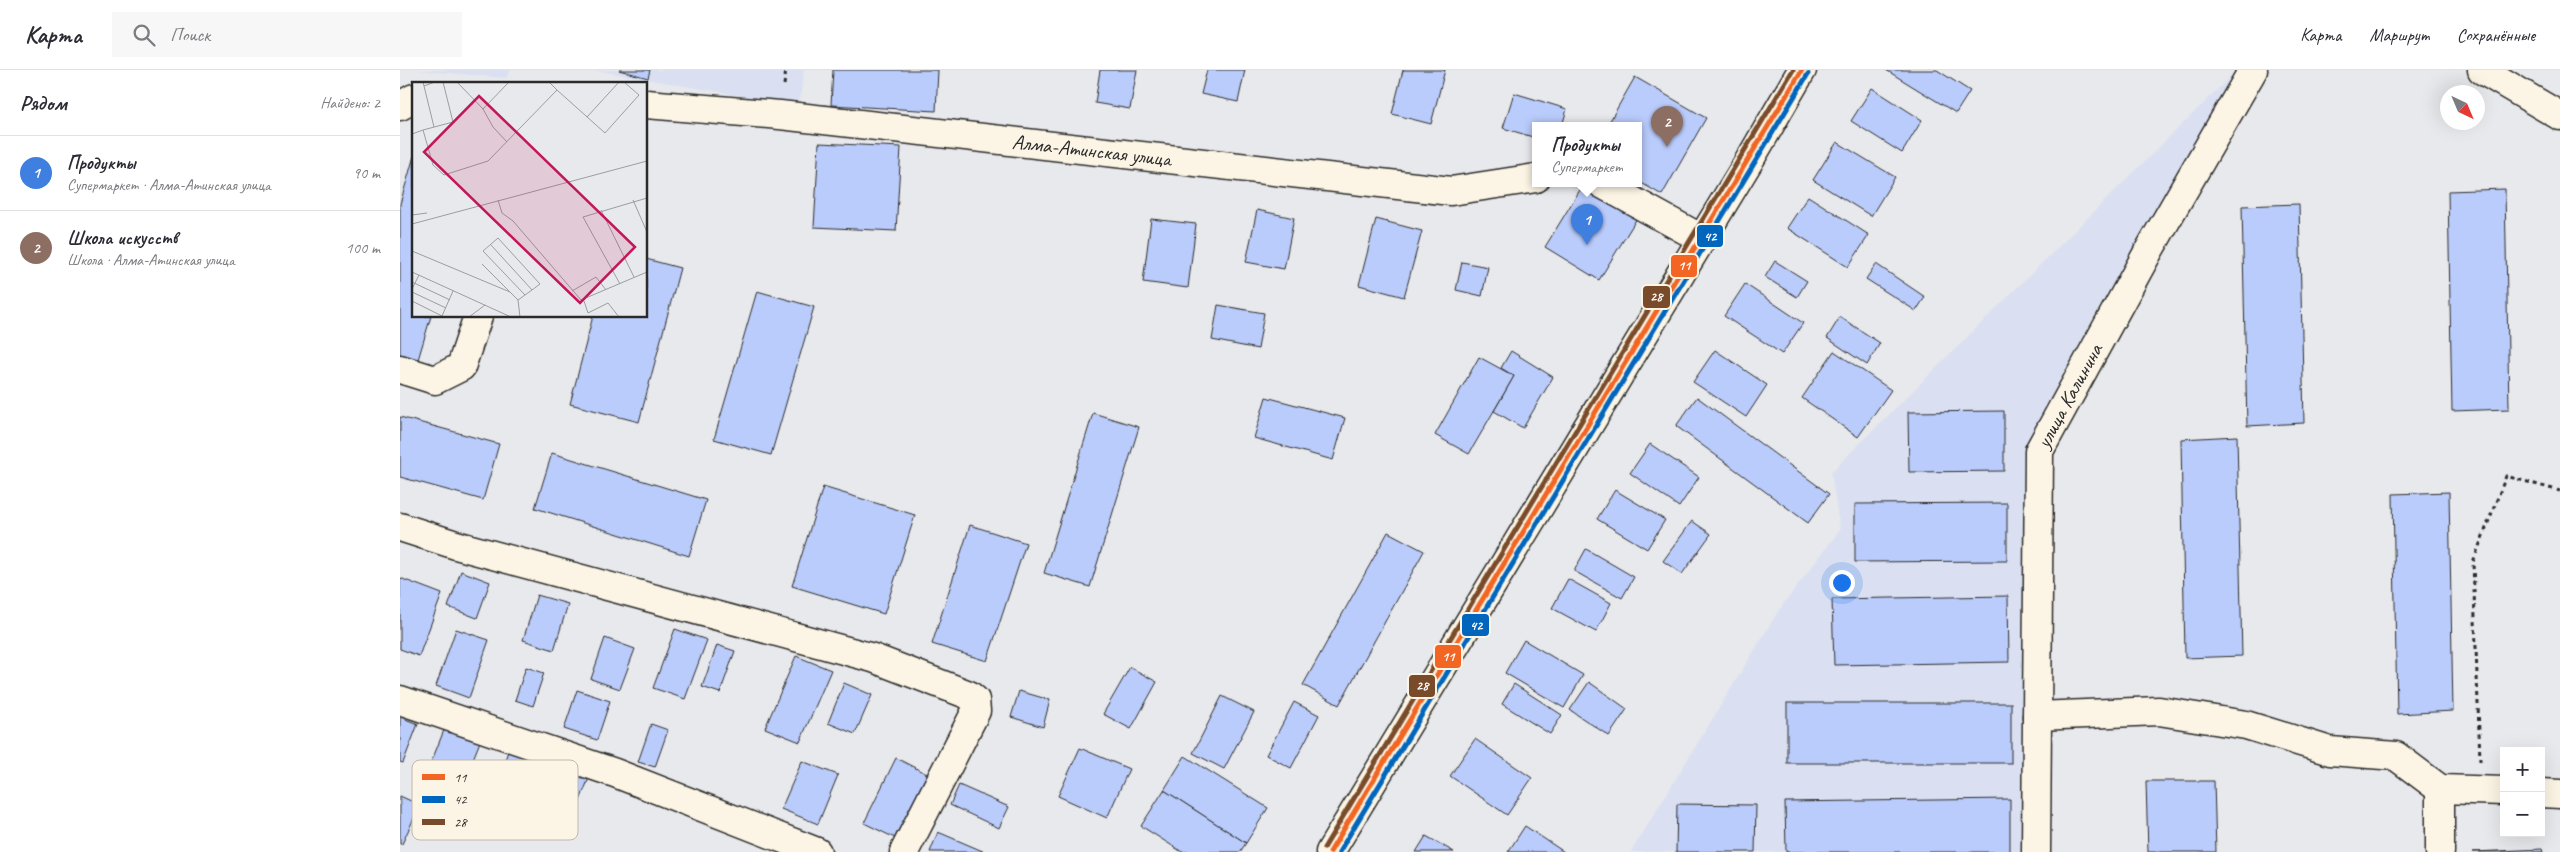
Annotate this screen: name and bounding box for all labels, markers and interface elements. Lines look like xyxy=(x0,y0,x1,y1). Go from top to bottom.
search box xyxy=(112,12,462,57)
text: Карта xyxy=(25,20,82,50)
icon: search xyxy=(130,21,158,49)
text: Поиск xyxy=(170,23,210,47)
text: Карта xyxy=(2300,24,2341,46)
text: Маршрут xyxy=(2369,24,2429,46)
text: Сохранённые xyxy=(2457,24,2535,46)
inset map xyxy=(412,82,648,318)
north arrow xyxy=(2440,85,2485,130)
text: Рядом xyxy=(20,90,67,116)
text: Найдено: 2 xyxy=(320,93,380,113)
pin: 2 xyxy=(1651,106,1683,147)
popup xyxy=(1532,122,1642,187)
street label: Алма-Атинская улица xyxy=(1011,128,1175,172)
text: Продукты xyxy=(1551,133,1620,157)
text: Продукты xyxy=(67,151,136,175)
text: Супермаркет xyxy=(1551,157,1623,177)
text: 1 xyxy=(32,163,40,183)
text: 90 m xyxy=(353,163,380,183)
text: Супермаркет · Алма-Атинская улица xyxy=(67,175,271,195)
pin: 1 xyxy=(1571,204,1603,245)
line badge: 42 xyxy=(1696,224,1724,248)
text: Школа искусств xyxy=(67,226,178,250)
text: 42 xyxy=(1704,228,1718,245)
text: 2 xyxy=(32,238,40,258)
text: 100 m xyxy=(346,238,380,258)
text: Школа · Алма-Атинская улица xyxy=(67,250,235,270)
line badge: 11 xyxy=(1670,254,1698,278)
text: 11 xyxy=(1678,257,1692,274)
line badge: 28 xyxy=(1642,285,1671,309)
text: 28 xyxy=(1650,288,1664,305)
street label: улица Калинина xyxy=(2029,338,2109,454)
your location xyxy=(1829,570,1855,596)
line badge: 42 xyxy=(1461,613,1490,637)
text: 42 xyxy=(1470,617,1484,634)
line badge: 11 xyxy=(1434,644,1462,669)
text: 11 xyxy=(1442,648,1456,665)
line badge: 28 xyxy=(1408,674,1436,698)
text: 28 xyxy=(1416,677,1430,694)
map controls xyxy=(2500,747,2545,837)
button: + xyxy=(2500,747,2545,792)
legend xyxy=(412,760,578,840)
text: 11 xyxy=(454,769,467,786)
text: 42 xyxy=(454,791,468,808)
button: − xyxy=(2500,792,2545,837)
text: 28 xyxy=(454,814,468,831)

